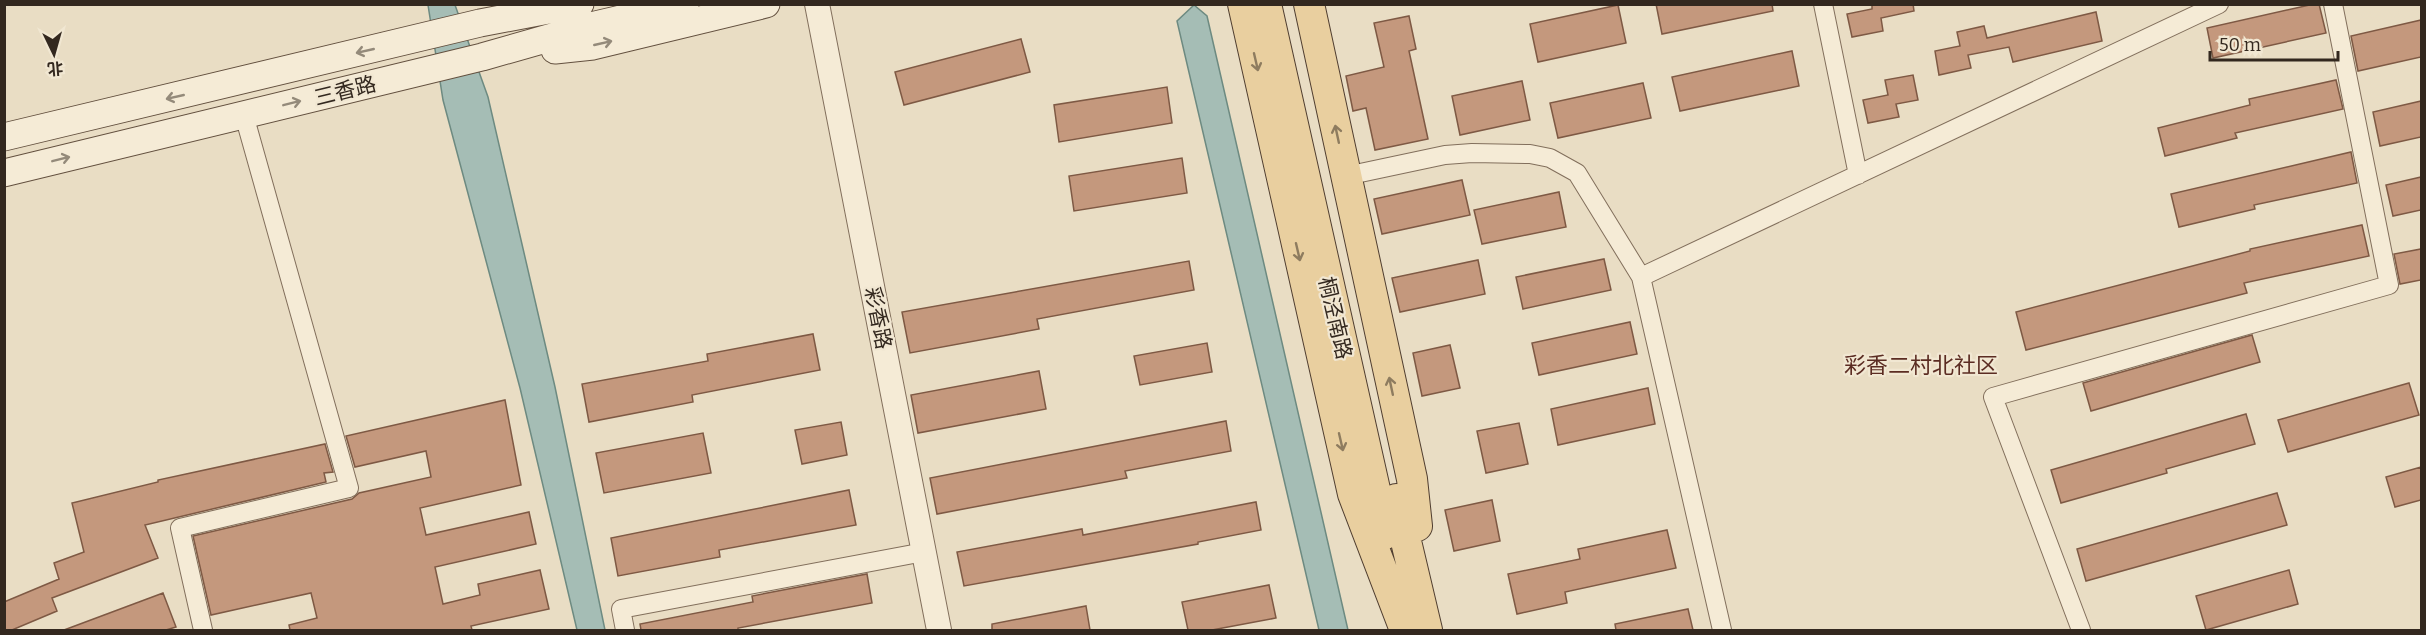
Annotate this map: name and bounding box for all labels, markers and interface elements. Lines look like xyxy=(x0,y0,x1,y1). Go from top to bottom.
north arrow xyxy=(24,24,84,84)
scale bar xyxy=(2210,24,2338,62)
text: 50 m xyxy=(2219,34,2261,56)
one-way arrow xyxy=(593,37,612,49)
one-way arrow xyxy=(356,46,375,58)
one-way arrow xyxy=(1250,52,1262,71)
text: 北 xyxy=(46,58,64,79)
street label: 三香路 xyxy=(311,71,379,111)
one-way arrow xyxy=(166,91,185,103)
one-way arrow xyxy=(282,97,301,109)
one-way arrow xyxy=(1331,125,1342,144)
one-way arrow xyxy=(52,153,71,165)
one-way arrow xyxy=(1293,242,1305,261)
street label: 桐泾南路 xyxy=(1313,274,1357,362)
street label: 彩香路 xyxy=(859,285,897,351)
district label: 彩香二村北社区 xyxy=(1844,352,1998,379)
one-way arrow xyxy=(1385,377,1397,396)
one-way arrow xyxy=(1336,432,1347,451)

